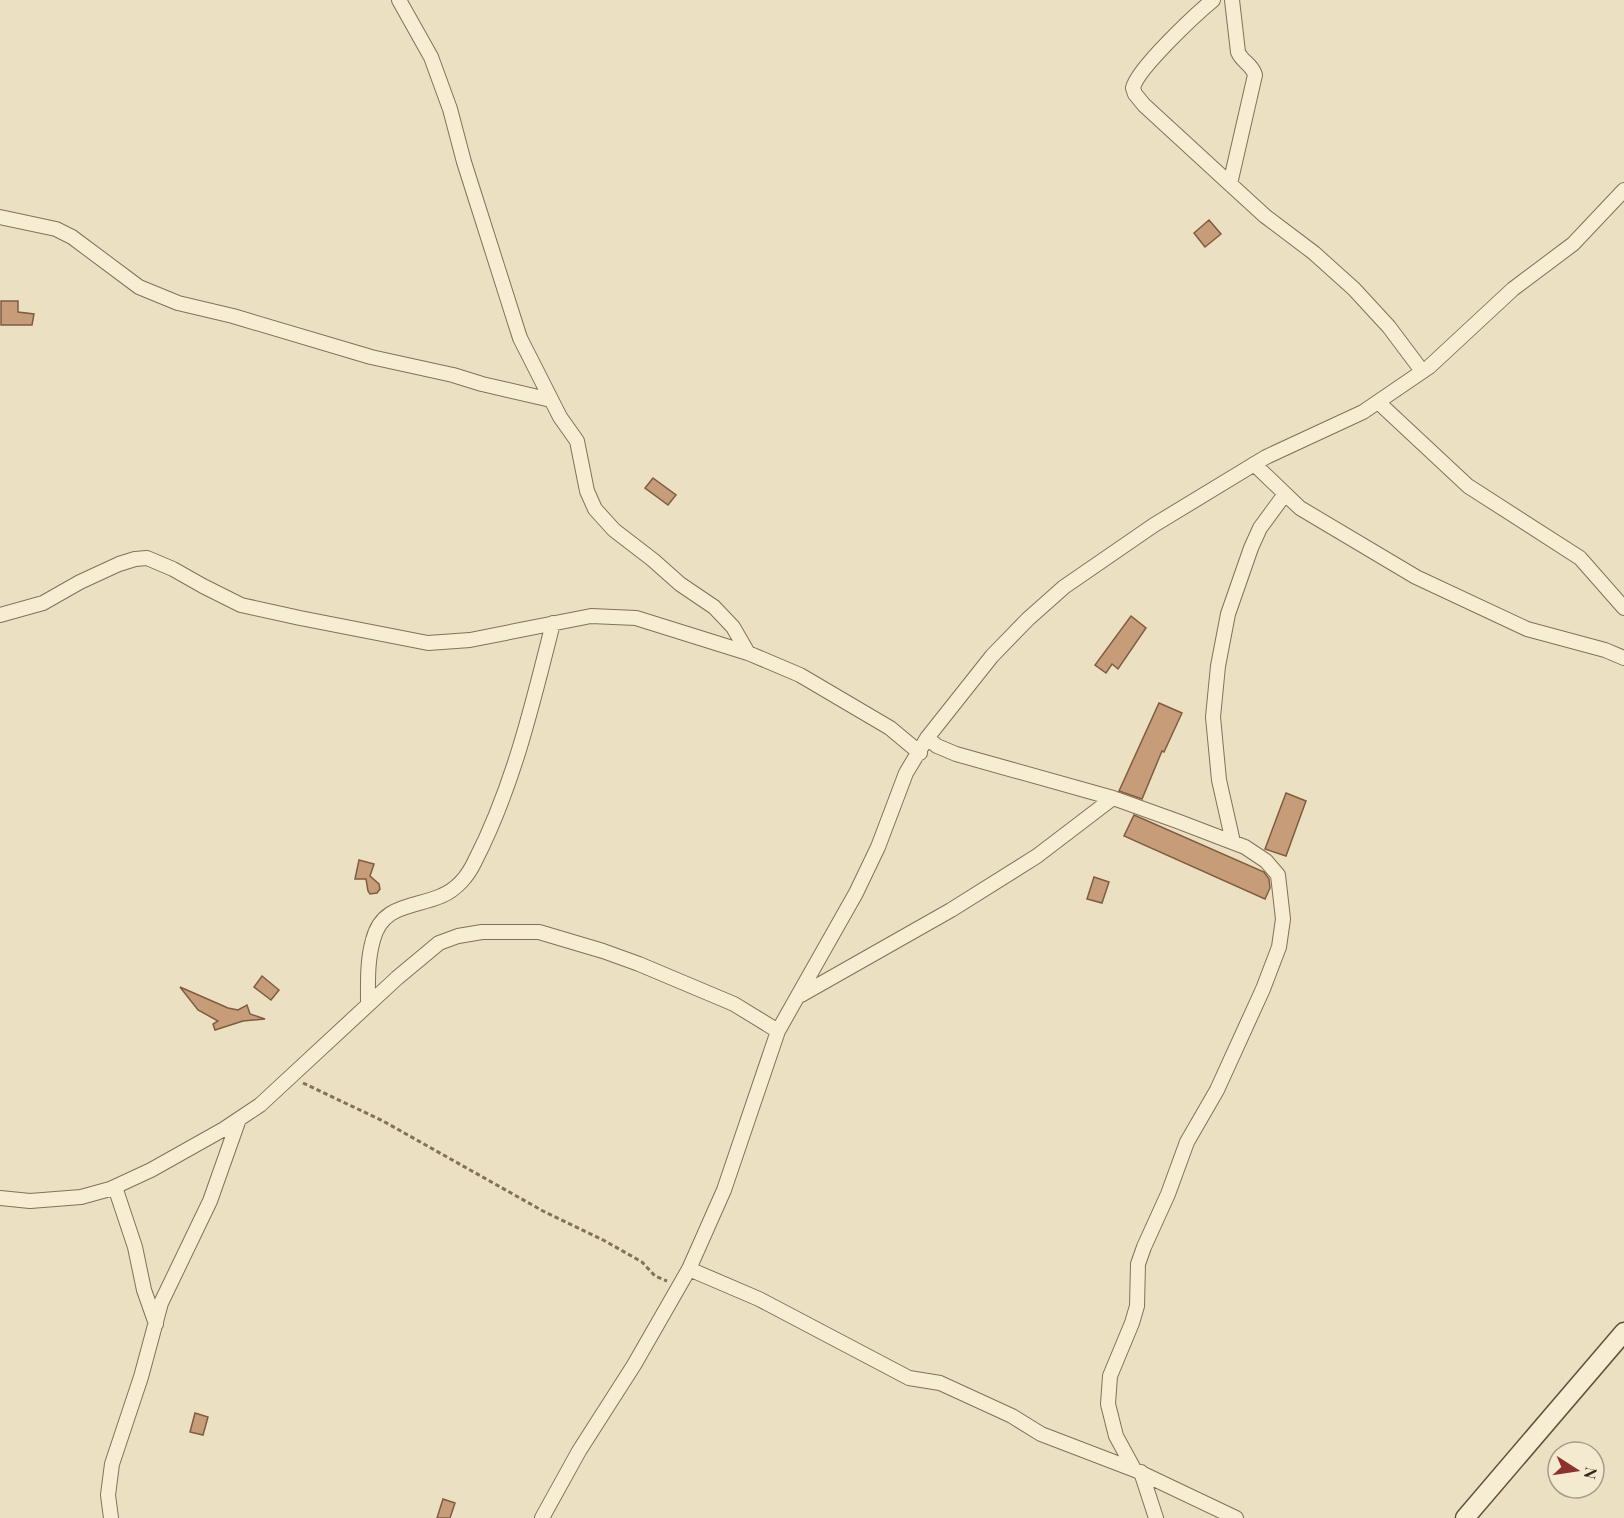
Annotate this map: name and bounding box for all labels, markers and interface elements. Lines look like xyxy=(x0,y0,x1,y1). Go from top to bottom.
north arrow xyxy=(1546,1440,1606,1500)
text: N xyxy=(1580,1465,1603,1481)

